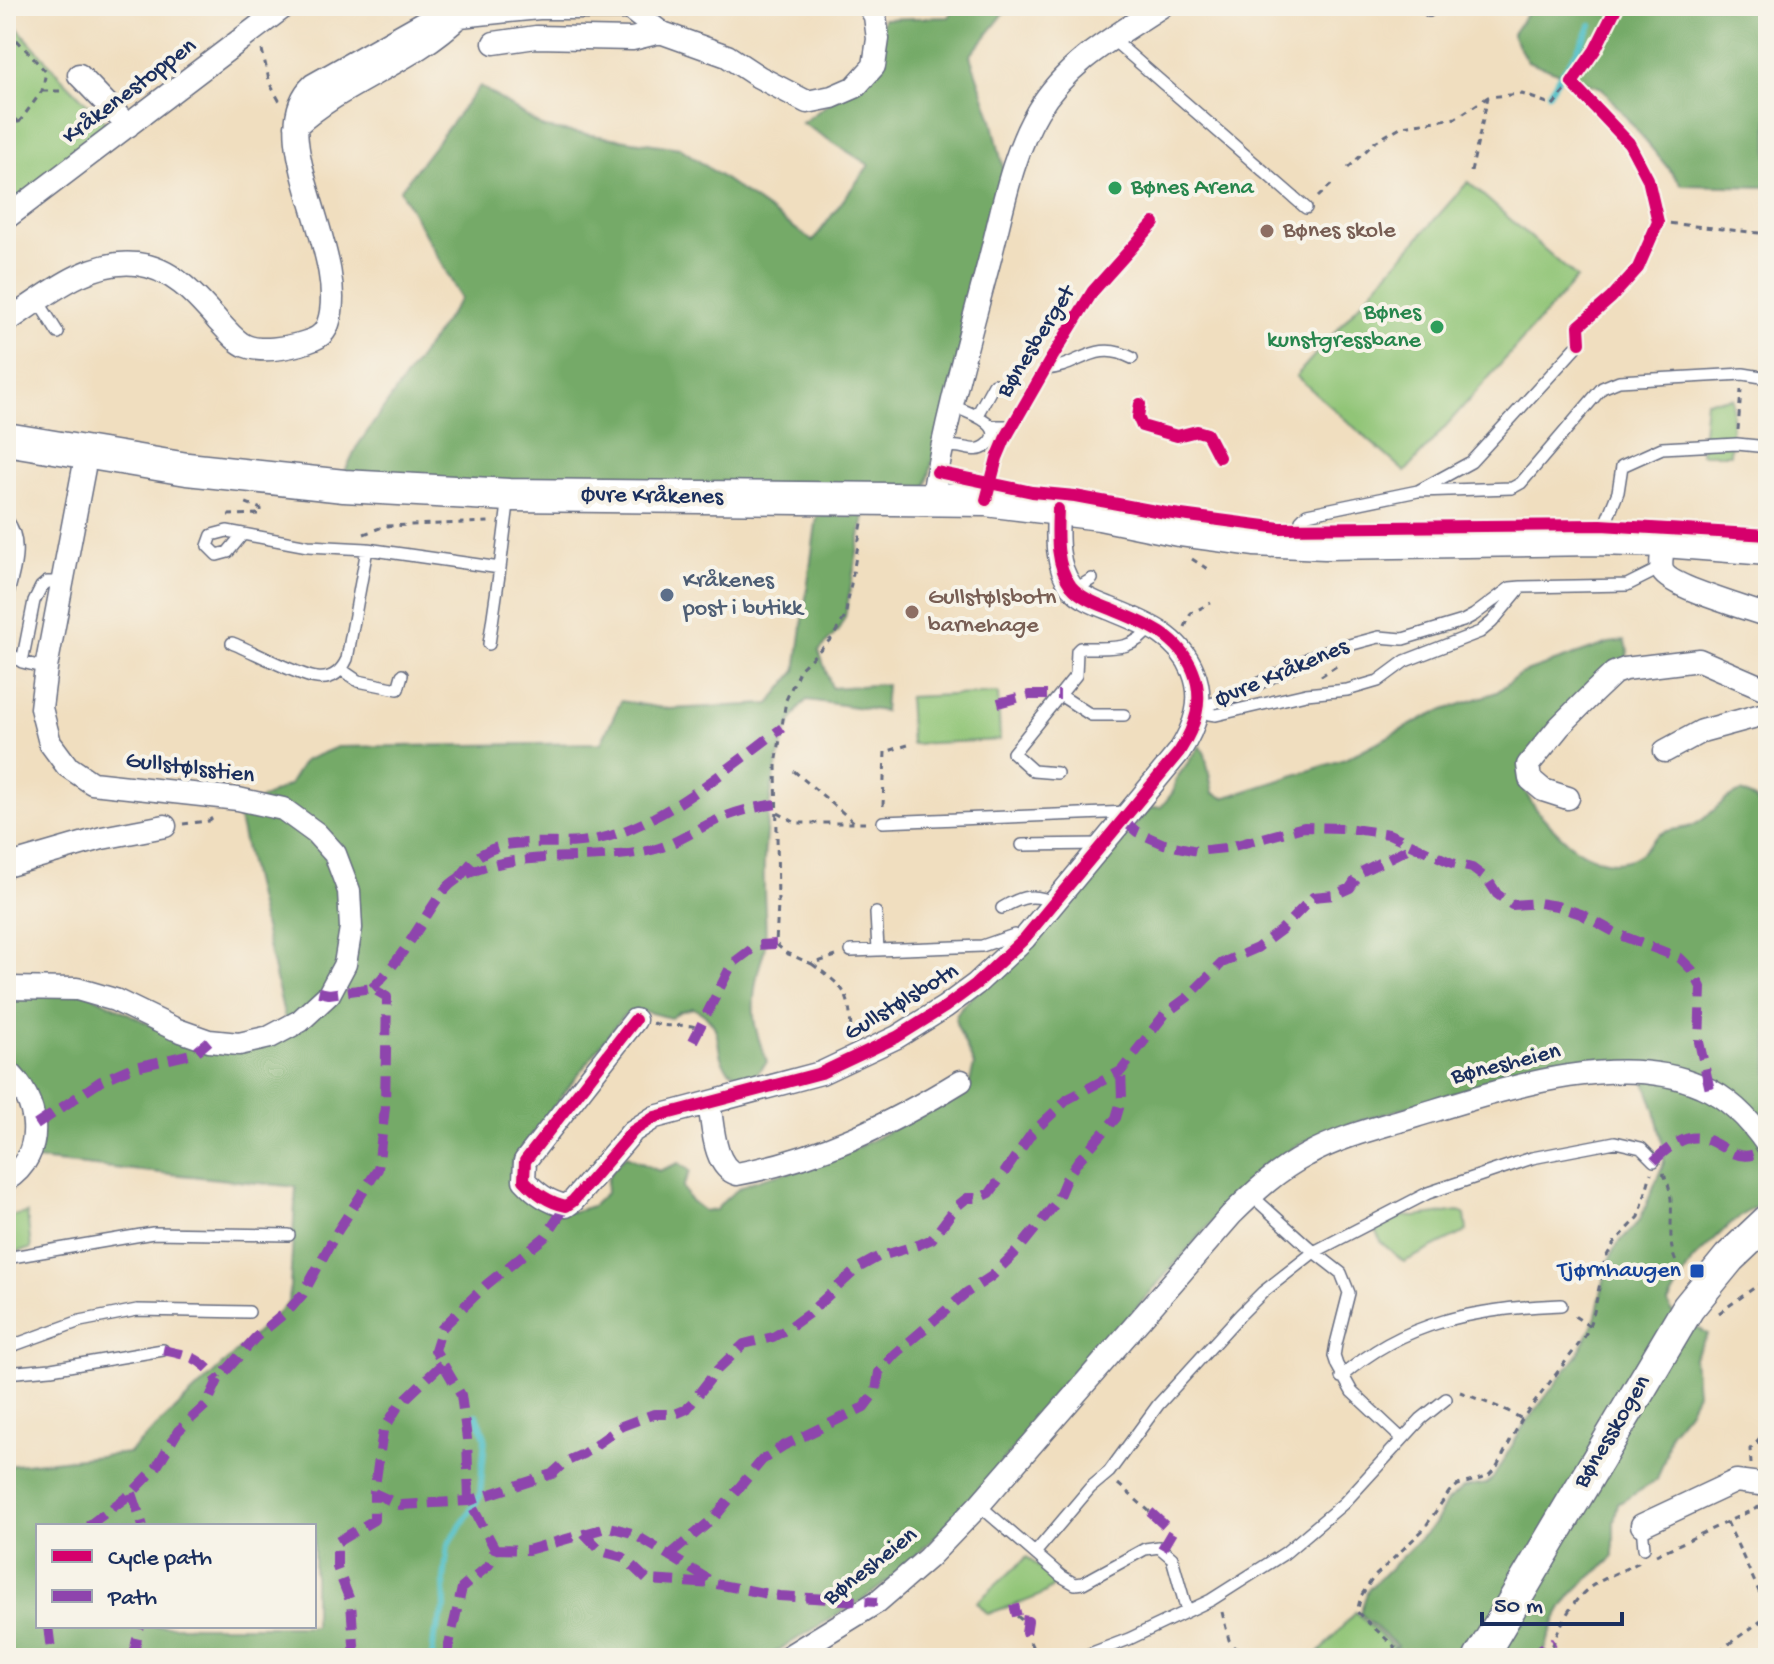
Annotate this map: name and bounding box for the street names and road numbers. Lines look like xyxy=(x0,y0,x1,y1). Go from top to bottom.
street label: Kråkenestoppen xyxy=(57,32,203,152)
street label: Bønesberget xyxy=(991,279,1084,404)
street label: Øvre Kråkenes xyxy=(581,481,725,513)
street label: Øvre Kråkenes xyxy=(1211,632,1354,715)
street label: Gullstølsstien xyxy=(124,747,257,791)
street label: Gullstølsbotn xyxy=(839,957,965,1049)
street label: Bønesheien xyxy=(1447,1037,1564,1093)
street label: Bønesskogen xyxy=(1567,1370,1658,1495)
street label: Bønesheien xyxy=(817,1521,924,1613)

